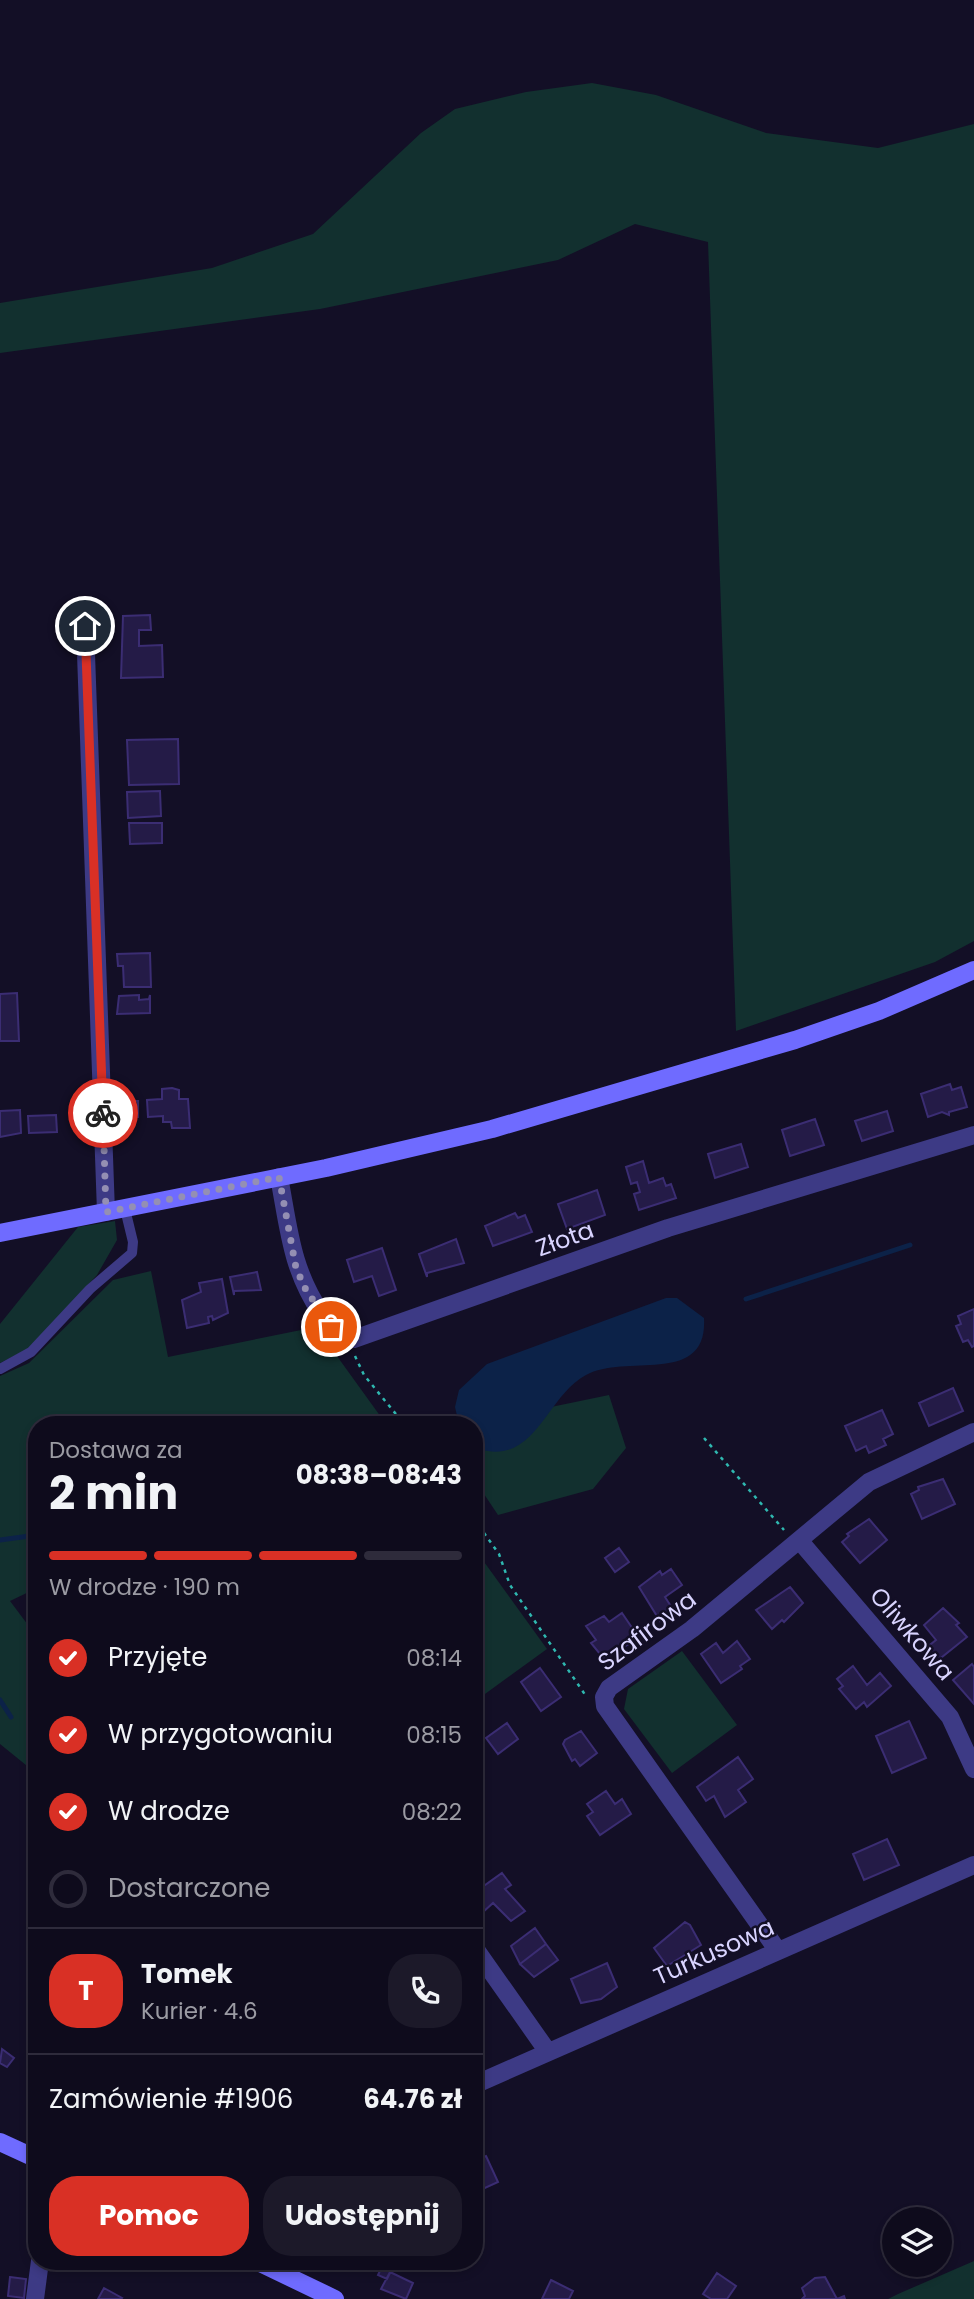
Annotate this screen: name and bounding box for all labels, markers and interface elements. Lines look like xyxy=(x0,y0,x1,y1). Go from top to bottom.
pin xyxy=(55,596,115,656)
icon: home xyxy=(66,607,104,645)
courier xyxy=(68,1078,138,1148)
icon: bike xyxy=(84,1094,122,1132)
street label: Złota xyxy=(531,1213,598,1264)
pin xyxy=(301,1297,361,1357)
icon: bag xyxy=(312,1308,350,1346)
text: Dostawa za xyxy=(49,1434,182,1466)
text: 08:38–08:43 xyxy=(296,1457,462,1493)
text: 2 min xyxy=(49,1461,178,1525)
text: W drodze · 190 m xyxy=(49,1571,240,1603)
street label: Oliwkowa xyxy=(863,1580,962,1688)
street label: Szafirowa xyxy=(591,1583,703,1678)
icon: check xyxy=(49,1639,87,1677)
text: Przyjęte xyxy=(108,1639,207,1675)
text: 08:14 xyxy=(406,1642,462,1674)
icon: check xyxy=(49,1716,87,1754)
text: W przygotowaniu xyxy=(108,1716,333,1752)
text: 08:15 xyxy=(406,1719,462,1751)
icon: check xyxy=(49,1793,87,1831)
text: W drodze xyxy=(108,1793,230,1829)
text: 08:22 xyxy=(402,1796,462,1828)
text: Dostarczone xyxy=(108,1870,270,1906)
street label: Turkusowa xyxy=(648,1910,779,1993)
button: phone xyxy=(388,1954,462,2028)
text: Tomek xyxy=(141,1956,233,1992)
text: T xyxy=(78,1973,94,2009)
text: Kurier · 4.6 xyxy=(141,1995,258,2027)
text: Zamówienie #1906 xyxy=(49,2081,293,2117)
text: 64.76 zł xyxy=(363,2081,462,2117)
button: Pomoc xyxy=(49,2176,249,2256)
button: Udostępnij xyxy=(263,2176,462,2256)
map controls xyxy=(882,2207,952,2277)
button: layers xyxy=(882,2207,952,2277)

